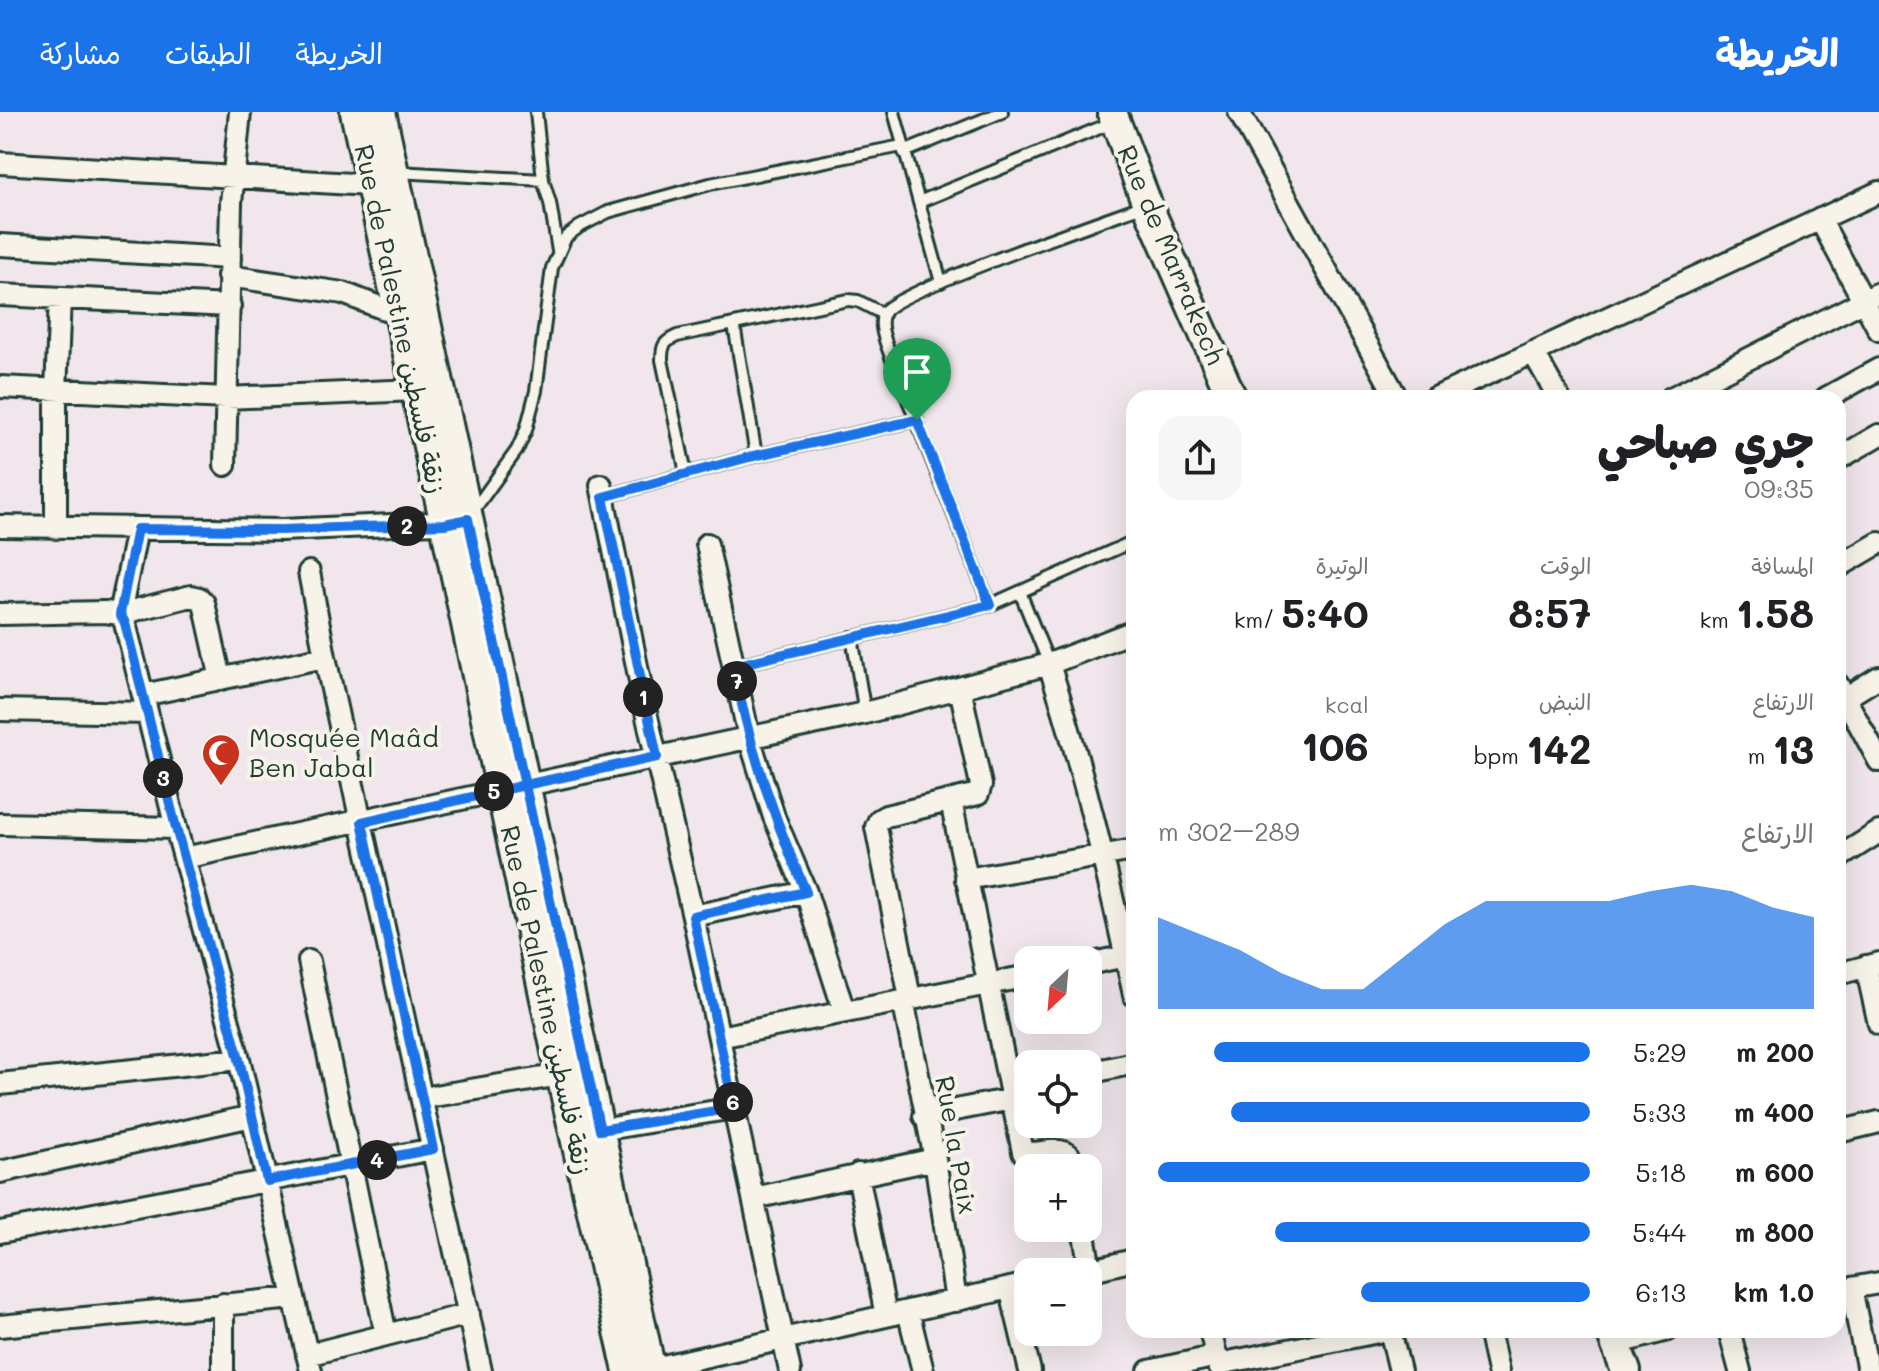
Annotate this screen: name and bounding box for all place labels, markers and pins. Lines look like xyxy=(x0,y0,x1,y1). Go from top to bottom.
pin xyxy=(883,338,951,420)
pin: 2 xyxy=(387,506,427,546)
pin: 7 xyxy=(717,661,757,701)
pin: 1 xyxy=(623,677,663,717)
place label: Mosquée Maâd Ben Jabal xyxy=(249,720,439,784)
mosque icon: Mosquée Maâd Ben Jabal xyxy=(200,732,242,787)
pin: 3 xyxy=(143,758,183,798)
pin: 5 xyxy=(474,771,514,811)
pin: 6 xyxy=(713,1082,753,1122)
pin: 4 xyxy=(357,1140,397,1180)

